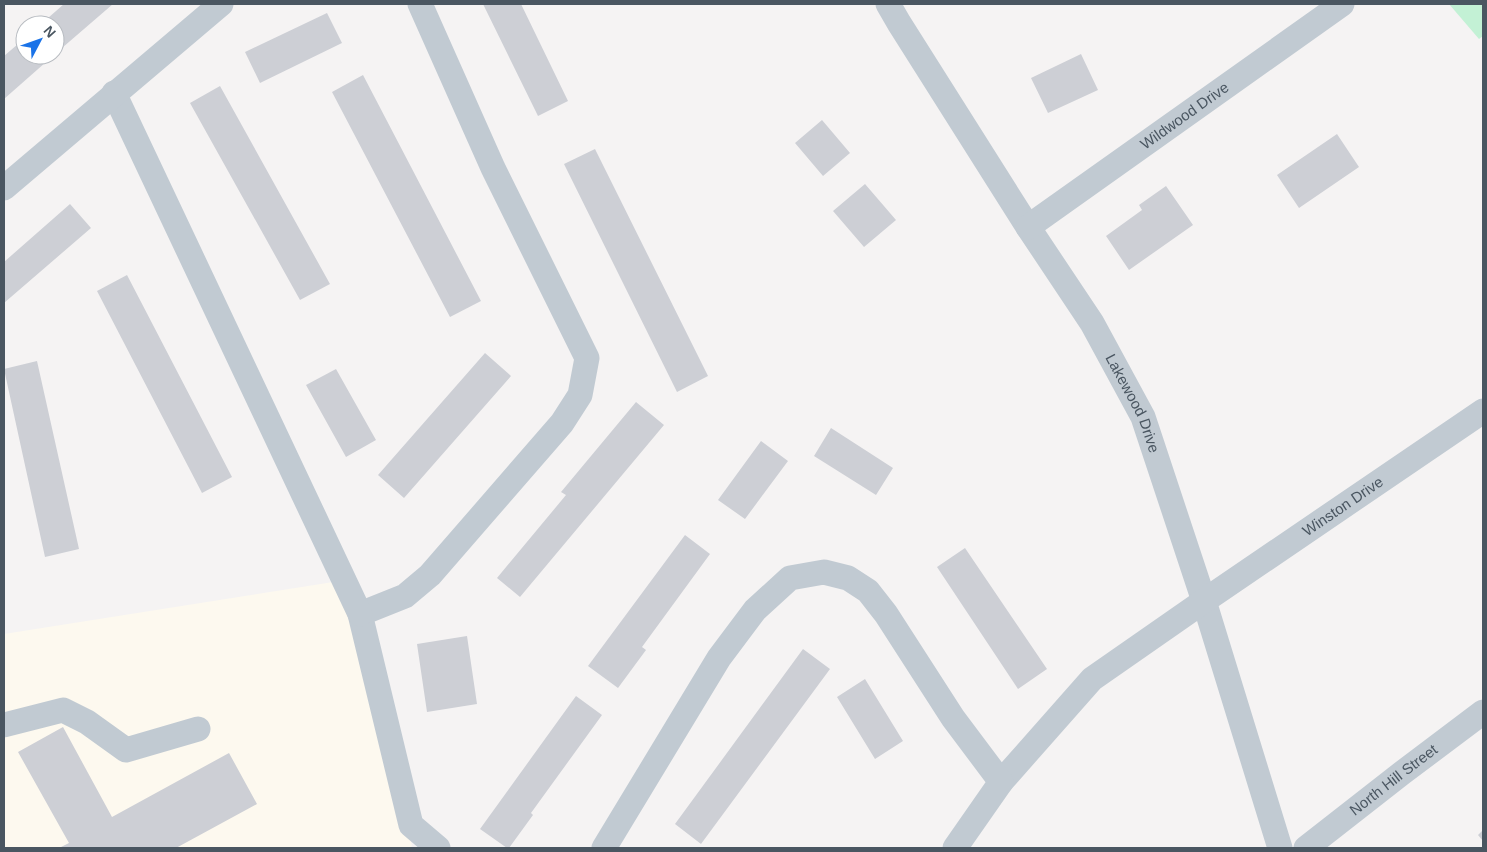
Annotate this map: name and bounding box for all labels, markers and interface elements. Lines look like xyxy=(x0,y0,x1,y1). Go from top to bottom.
north arrow xyxy=(15,15,65,65)
text: N xyxy=(40,22,59,41)
street label: Wildwood Drive xyxy=(1137,78,1232,153)
street label: Lakewood Drive xyxy=(1102,351,1163,455)
street label: Winston Drive xyxy=(1299,473,1386,539)
street label: North Hill Street xyxy=(1346,740,1441,819)

